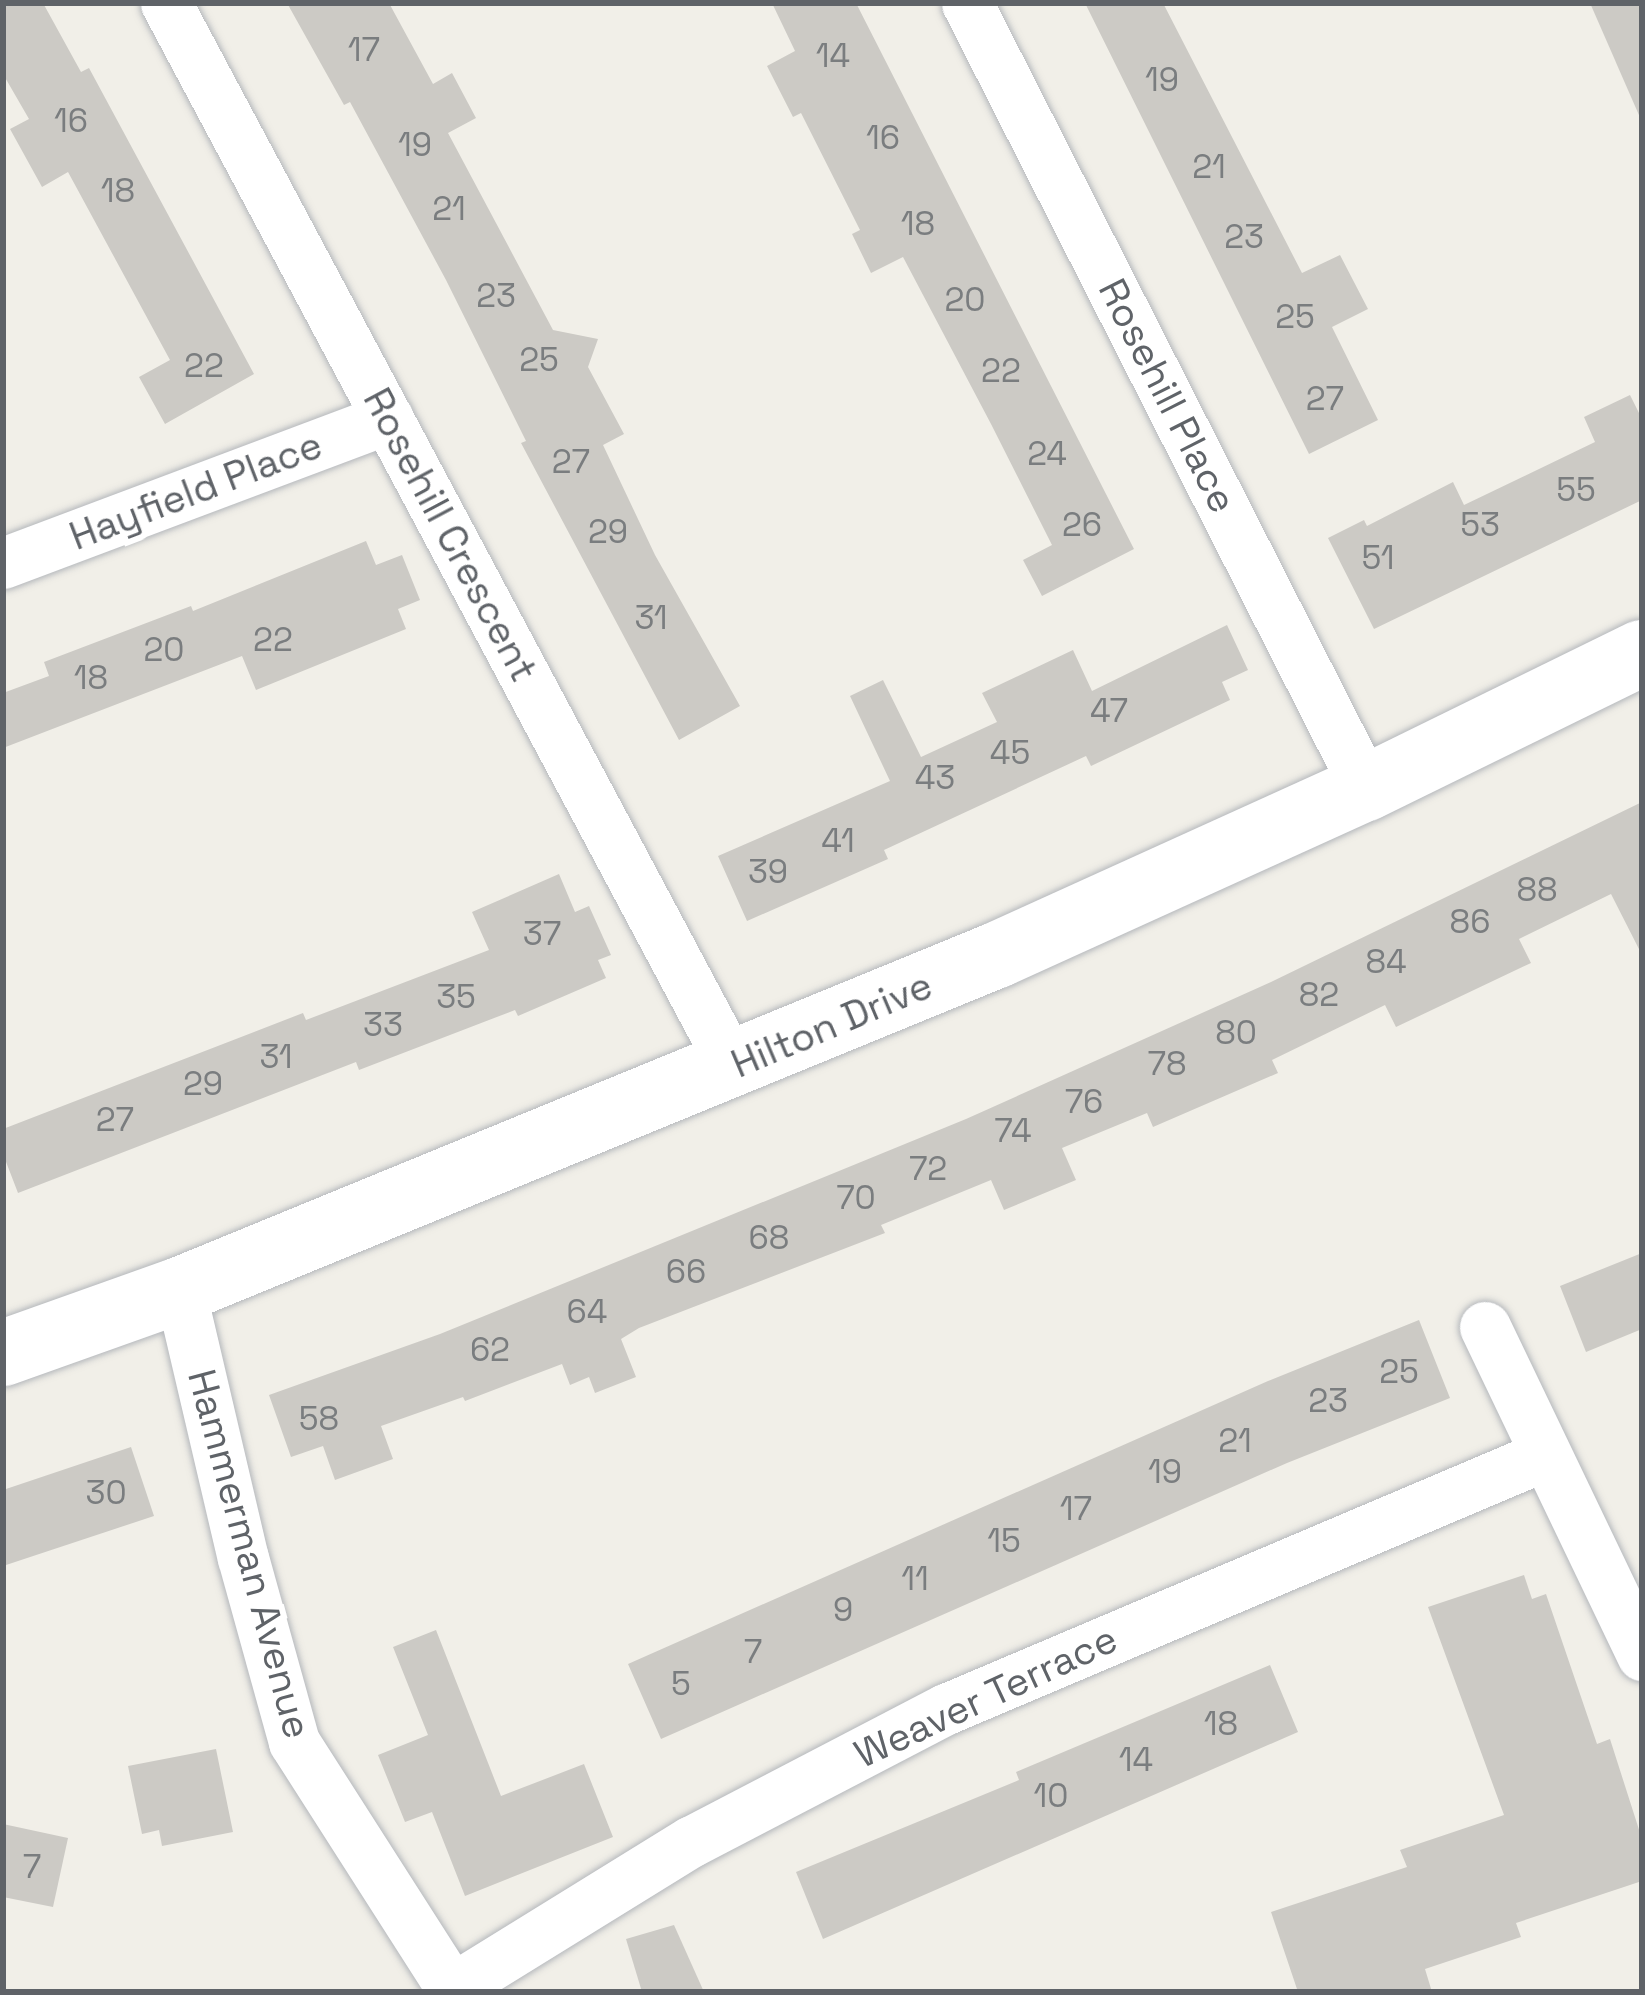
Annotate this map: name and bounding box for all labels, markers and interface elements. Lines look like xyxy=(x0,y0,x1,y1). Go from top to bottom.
house number: 17 xyxy=(348,31,380,71)
house number: 14 xyxy=(816,37,850,77)
house number: 19 xyxy=(1145,61,1179,101)
house number: 16 xyxy=(54,102,88,142)
house number: 16 xyxy=(866,119,900,159)
house number: 19 xyxy=(398,126,432,166)
house number: 21 xyxy=(1192,148,1226,188)
house number: 18 xyxy=(101,172,135,212)
house number: 21 xyxy=(432,190,466,230)
house number: 18 xyxy=(901,205,935,245)
house number: 23 xyxy=(1224,218,1264,258)
street label: Rosehill Place xyxy=(1088,271,1246,521)
house number: 23 xyxy=(476,277,516,317)
house number: 20 xyxy=(944,281,986,321)
house number: 25 xyxy=(1275,298,1315,338)
house number: 25 xyxy=(519,341,559,381)
house number: 22 xyxy=(184,347,224,387)
house number: 22 xyxy=(981,352,1021,392)
street label: Rosehill Crescent xyxy=(353,380,547,690)
house number: 27 xyxy=(1306,380,1344,420)
street label: Hayfield Place xyxy=(63,421,329,561)
house number: 24 xyxy=(1027,435,1067,475)
house number: 27 xyxy=(552,443,590,483)
house number: 55 xyxy=(1556,471,1596,511)
house number: 26 xyxy=(1062,506,1102,546)
house number: 53 xyxy=(1460,506,1500,546)
house number: 29 xyxy=(588,513,628,553)
house number: 51 xyxy=(1361,539,1395,579)
house number: 31 xyxy=(634,599,668,639)
house number: 22 xyxy=(253,621,293,661)
house number: 20 xyxy=(143,631,185,671)
house number: 18 xyxy=(74,659,108,699)
house number: 47 xyxy=(1090,692,1128,732)
house number: 45 xyxy=(990,734,1030,774)
house number: 43 xyxy=(915,759,955,799)
house number: 41 xyxy=(821,822,855,862)
house number: 39 xyxy=(748,853,788,893)
house number: 88 xyxy=(1516,871,1558,911)
house number: 86 xyxy=(1450,903,1490,943)
house number: 37 xyxy=(523,915,561,955)
house number: 84 xyxy=(1365,943,1407,983)
street label: Hilton Drive xyxy=(725,962,939,1088)
house number: 82 xyxy=(1299,976,1339,1016)
house number: 35 xyxy=(436,978,476,1018)
house number: 33 xyxy=(363,1006,403,1046)
house number: 80 xyxy=(1215,1014,1257,1054)
house number: 31 xyxy=(259,1038,293,1078)
house number: 78 xyxy=(1147,1045,1187,1085)
house number: 29 xyxy=(183,1065,223,1105)
house number: 76 xyxy=(1065,1083,1103,1123)
house number: 27 xyxy=(96,1101,134,1141)
house number: 74 xyxy=(994,1112,1032,1152)
house number: 72 xyxy=(909,1150,947,1190)
house number: 70 xyxy=(836,1179,876,1219)
house number: 68 xyxy=(749,1219,789,1259)
house number: 66 xyxy=(666,1253,706,1293)
house number: 64 xyxy=(567,1293,607,1333)
house number: 62 xyxy=(470,1331,510,1371)
house number: 25 xyxy=(1379,1353,1419,1393)
street label: Hammerman Avenue xyxy=(177,1364,321,1744)
house number: 23 xyxy=(1308,1382,1348,1422)
house number: 58 xyxy=(299,1400,339,1440)
house number: 21 xyxy=(1218,1422,1252,1462)
house number: 19 xyxy=(1148,1453,1182,1493)
house number: 30 xyxy=(85,1474,127,1514)
house number: 17 xyxy=(1060,1490,1092,1530)
house number: 15 xyxy=(987,1522,1021,1562)
house number: 11 xyxy=(901,1560,929,1600)
house number: 9 xyxy=(833,1591,853,1631)
street label: Weaver Terrace xyxy=(847,1616,1125,1778)
house number: 7 xyxy=(744,1633,762,1673)
house number: 5 xyxy=(671,1665,691,1705)
house number: 18 xyxy=(1204,1705,1238,1745)
house number: 14 xyxy=(1119,1741,1153,1781)
house number: 10 xyxy=(1034,1777,1068,1817)
house number: 7 xyxy=(23,1848,41,1888)

